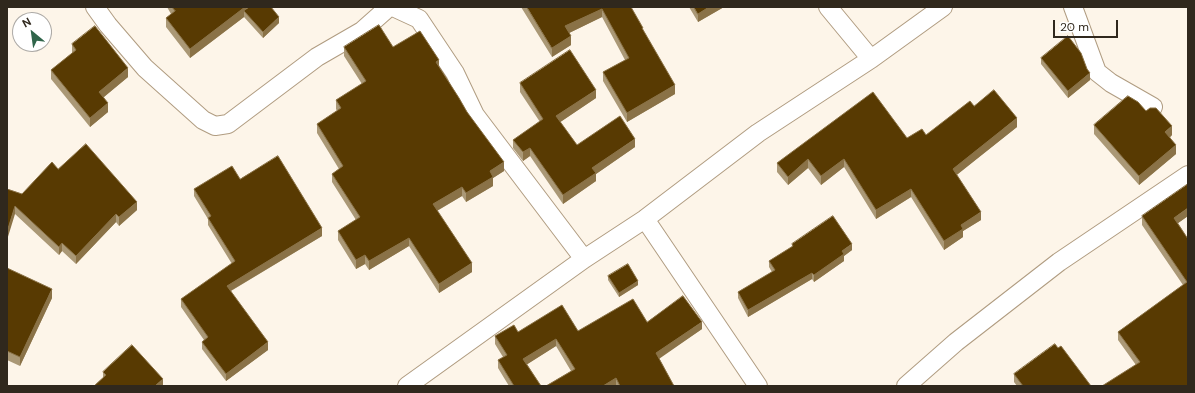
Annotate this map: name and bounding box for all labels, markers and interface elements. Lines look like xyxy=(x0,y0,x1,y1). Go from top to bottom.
north arrow xyxy=(12,12,52,52)
scale bar xyxy=(1055,12,1120,38)
text: N xyxy=(20,14,34,30)
text: 20 m xyxy=(1060,19,1089,35)

